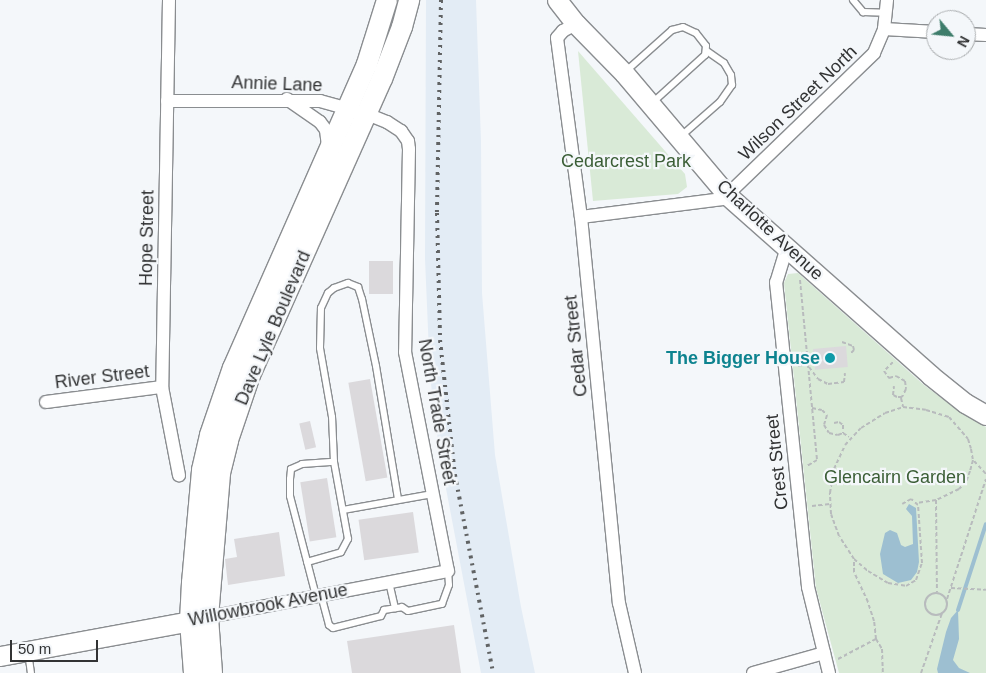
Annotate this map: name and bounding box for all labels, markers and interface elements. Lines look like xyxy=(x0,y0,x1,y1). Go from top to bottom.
north arrow xyxy=(926,10,976,60)
text: N xyxy=(954,33,973,50)
street label: Wilson Street North xyxy=(734,41,862,165)
street label: Annie Lane xyxy=(231,72,323,96)
park label: Cedarcrest Park xyxy=(561,150,691,172)
street label: Charlotte Avenue xyxy=(712,175,828,285)
street label: Hope Street xyxy=(135,190,159,286)
street label: Dave Lyle Boulevard xyxy=(231,248,315,408)
street label: Cedar Street xyxy=(560,294,592,398)
street label: North Trade Street xyxy=(413,337,461,487)
place label: The Bigger House xyxy=(666,347,820,369)
marker: The Bigger House xyxy=(824,352,836,364)
street label: River Street xyxy=(54,360,150,394)
street label: Crest Street xyxy=(761,413,793,511)
park label: Glencairn Garden xyxy=(824,466,966,488)
street label: Willowbrook Avenue xyxy=(186,579,350,631)
scale bar xyxy=(12,630,100,662)
text: 50 m xyxy=(18,640,51,657)

